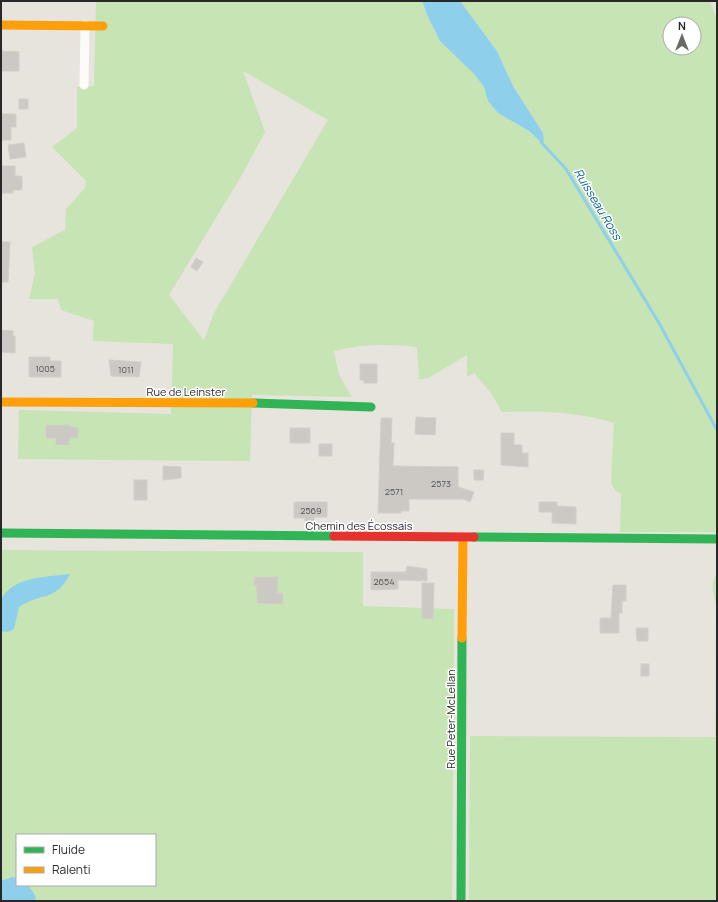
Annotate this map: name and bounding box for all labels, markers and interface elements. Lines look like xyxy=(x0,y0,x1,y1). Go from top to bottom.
north arrow xyxy=(662,16,702,56)
text: N xyxy=(678,18,686,33)
water label: Ruisseau Ross xyxy=(570,165,627,244)
house number: 1005 xyxy=(35,362,55,375)
house number: 1011 xyxy=(118,363,134,376)
street label: Rue de Leinster xyxy=(147,384,225,399)
house number: 2573 xyxy=(431,477,451,490)
house number: 2571 xyxy=(385,485,403,498)
house number: 2569 xyxy=(300,504,322,517)
street label: Chemin des Écossais xyxy=(306,518,413,533)
house number: 2654 xyxy=(373,575,395,588)
street label: Rue Peter-McLellan xyxy=(443,669,458,769)
legend xyxy=(16,834,156,886)
text: Fluide xyxy=(52,841,85,858)
text: Ralenti xyxy=(52,861,91,878)

